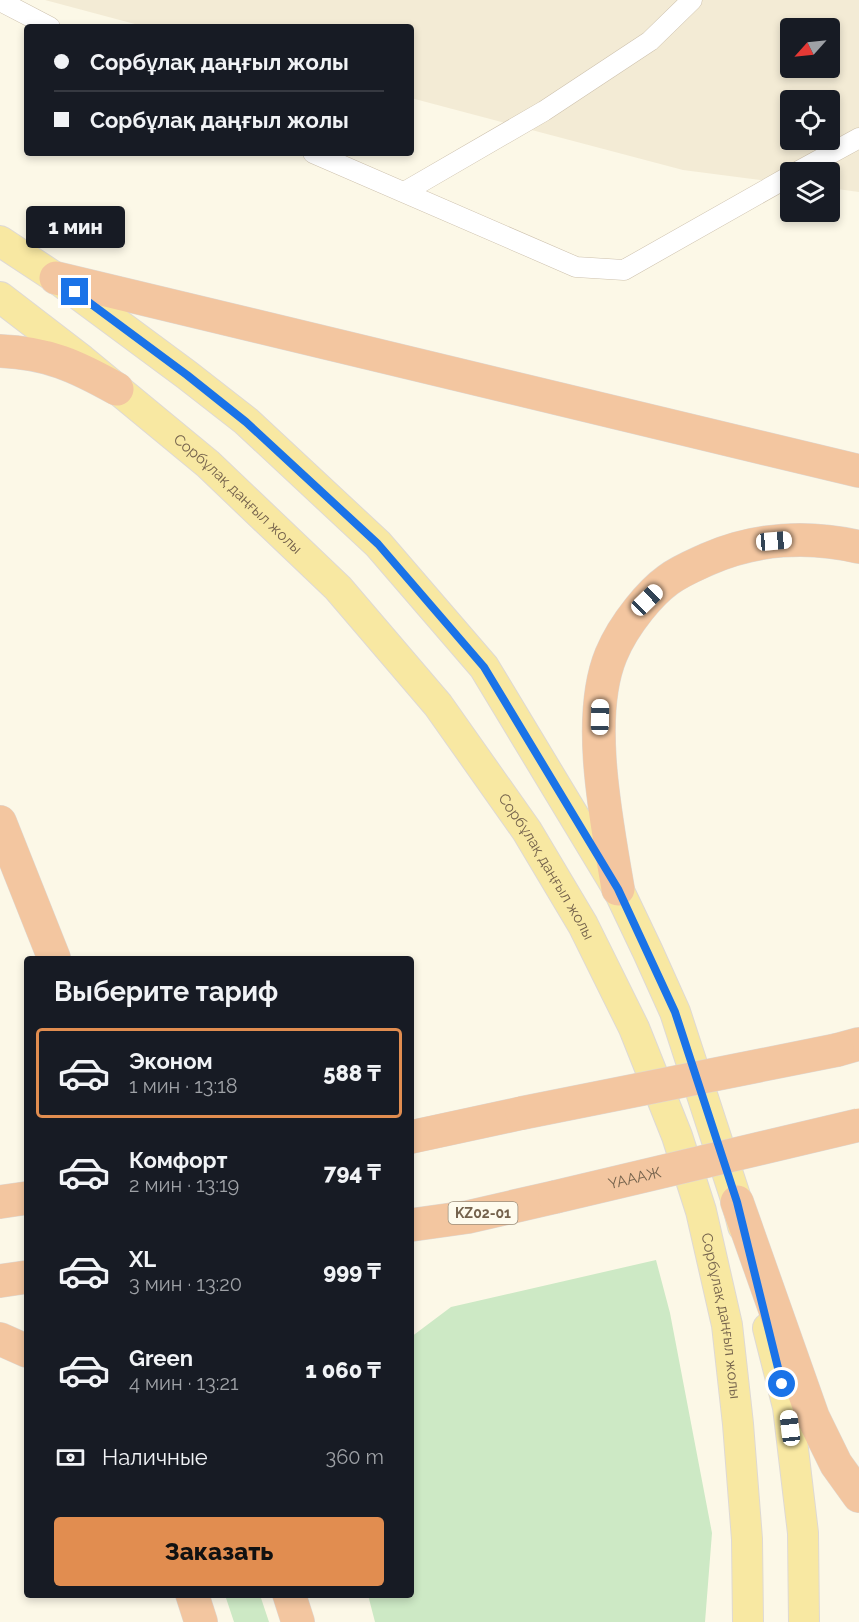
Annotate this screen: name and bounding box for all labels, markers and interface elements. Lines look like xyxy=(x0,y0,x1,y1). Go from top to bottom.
north arrow xyxy=(780,18,840,78)
map controls xyxy=(780,18,840,222)
text: Сорбұлақ даңғыл жолы xyxy=(90,49,349,75)
button: locate xyxy=(780,90,840,150)
text: Сорбұлақ даңғыл жолы xyxy=(90,107,349,133)
button: layers xyxy=(780,162,840,222)
callout: 1 мин xyxy=(26,205,124,247)
text: 1 мин xyxy=(48,215,103,239)
route end xyxy=(61,278,88,305)
street label: Сорбұлақ даңғыл жолы xyxy=(170,430,306,558)
car xyxy=(755,530,793,552)
car xyxy=(628,581,666,619)
car xyxy=(591,699,609,735)
street label: Сорбұлақ даңғыл жолы xyxy=(494,790,598,943)
text: Выберите тариф xyxy=(54,976,278,1007)
icon: car xyxy=(57,1046,111,1100)
text: Эконом xyxy=(129,1048,213,1074)
text: 588 ₸ xyxy=(323,1060,381,1086)
text: 1 мин · 13:18 xyxy=(129,1074,238,1098)
icon: car xyxy=(57,1145,111,1199)
text: Комфорт xyxy=(129,1147,227,1173)
text: 794 ₸ xyxy=(324,1159,381,1185)
street label: ҮАААЖ xyxy=(607,1163,663,1193)
text: 2 мин · 13:19 xyxy=(129,1173,239,1197)
road number: KZ02-01 xyxy=(448,1202,518,1224)
street label: Сорбұлақ даңғыл жолы xyxy=(697,1231,744,1400)
icon: car xyxy=(57,1244,111,1298)
text: XL xyxy=(129,1246,156,1272)
text: 999 ₸ xyxy=(323,1258,381,1284)
text: 3 мин · 13:20 xyxy=(129,1272,242,1296)
icon: car xyxy=(57,1343,111,1397)
text: Green xyxy=(129,1345,193,1371)
text: 1 060 ₸ xyxy=(305,1357,381,1383)
route start xyxy=(768,1370,795,1397)
text: 4 мин · 13:21 xyxy=(129,1371,239,1395)
car xyxy=(779,1409,801,1447)
icon: cash xyxy=(54,1441,87,1474)
text: Наличные xyxy=(102,1444,208,1470)
text: 360 m xyxy=(326,1445,384,1469)
button: Заказать xyxy=(54,1517,384,1586)

